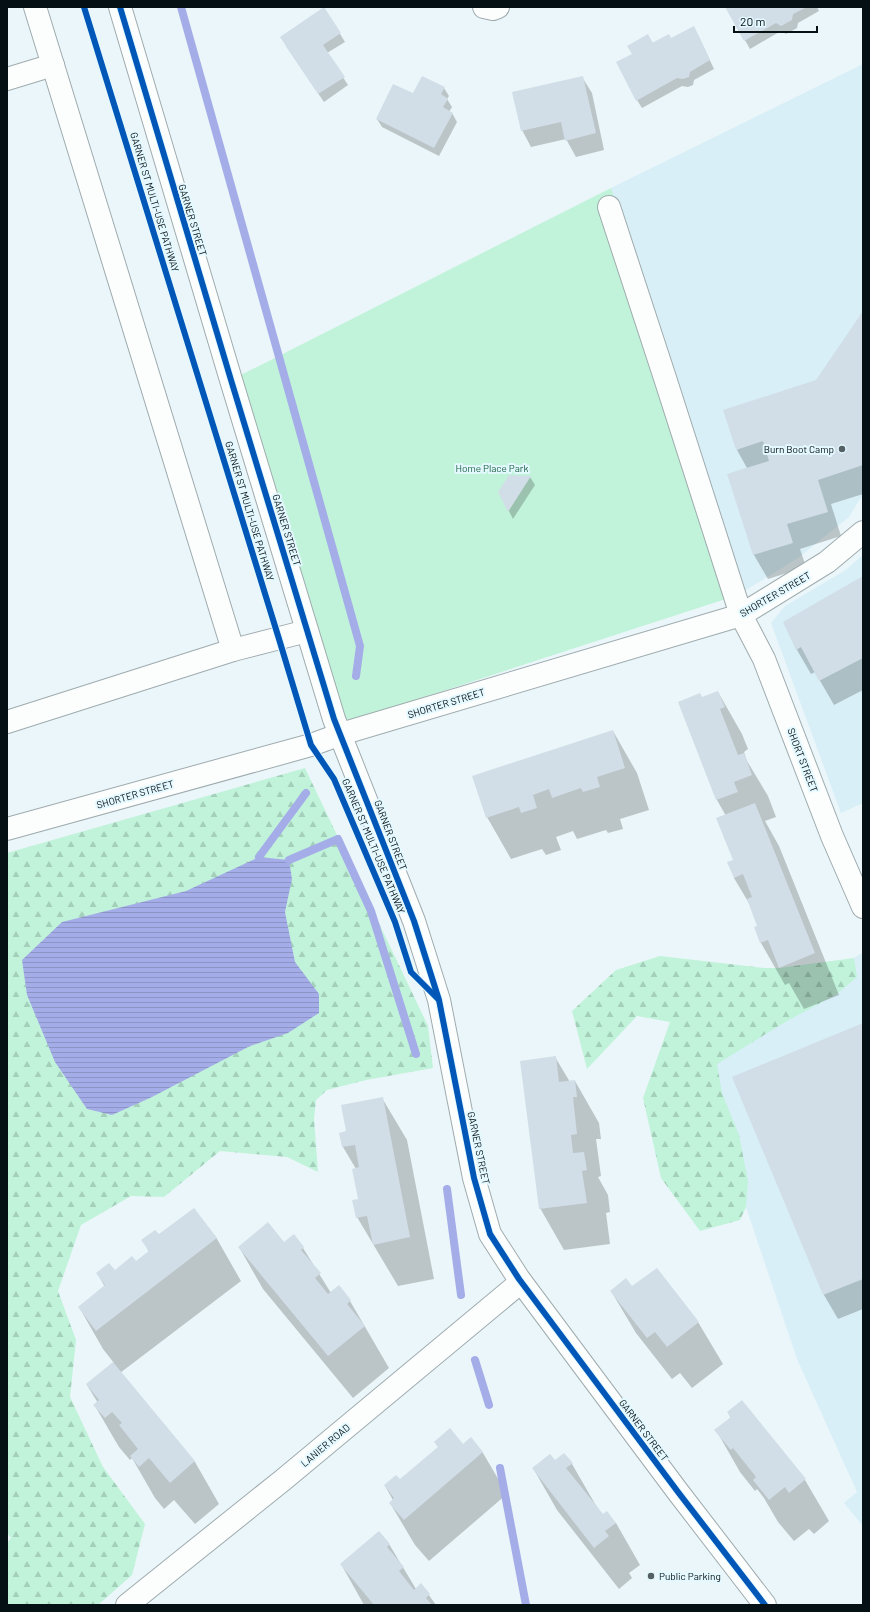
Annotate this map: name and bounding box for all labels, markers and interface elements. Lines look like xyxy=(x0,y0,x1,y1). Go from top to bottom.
scale bar xyxy=(734,8,817,34)
text: 20 m xyxy=(740,14,766,28)
street label: GARNER ST MULTI-USE PATHWAY xyxy=(128,131,182,274)
street label: GARNER STREET xyxy=(176,183,210,258)
street label: GARNER ST MULTI-USE PATHWAY xyxy=(223,440,277,583)
place label: Burn Boot Camp xyxy=(764,443,834,455)
marker: Burn Boot Camp xyxy=(837,444,847,454)
park label: Home Place Park xyxy=(456,462,529,474)
street label: GARNER STREET xyxy=(270,493,304,568)
street label: SHORTER STREET xyxy=(737,569,813,619)
street label: SHORTER STREET xyxy=(406,686,486,720)
street label: SHORT STREET xyxy=(785,726,821,794)
street label: SHORTER STREET xyxy=(95,777,175,811)
street label: GARNER ST MULTI-USE PATHWAY xyxy=(340,777,408,916)
street label: GARNER STREET xyxy=(372,798,410,872)
street label: GARNER STREET xyxy=(465,1110,493,1186)
street label: GARNER STREET xyxy=(617,1397,671,1464)
street label: LANIER ROAD xyxy=(298,1421,352,1469)
place label: Public Parking xyxy=(659,1570,721,1582)
marker: Public Parking xyxy=(646,1571,656,1581)

